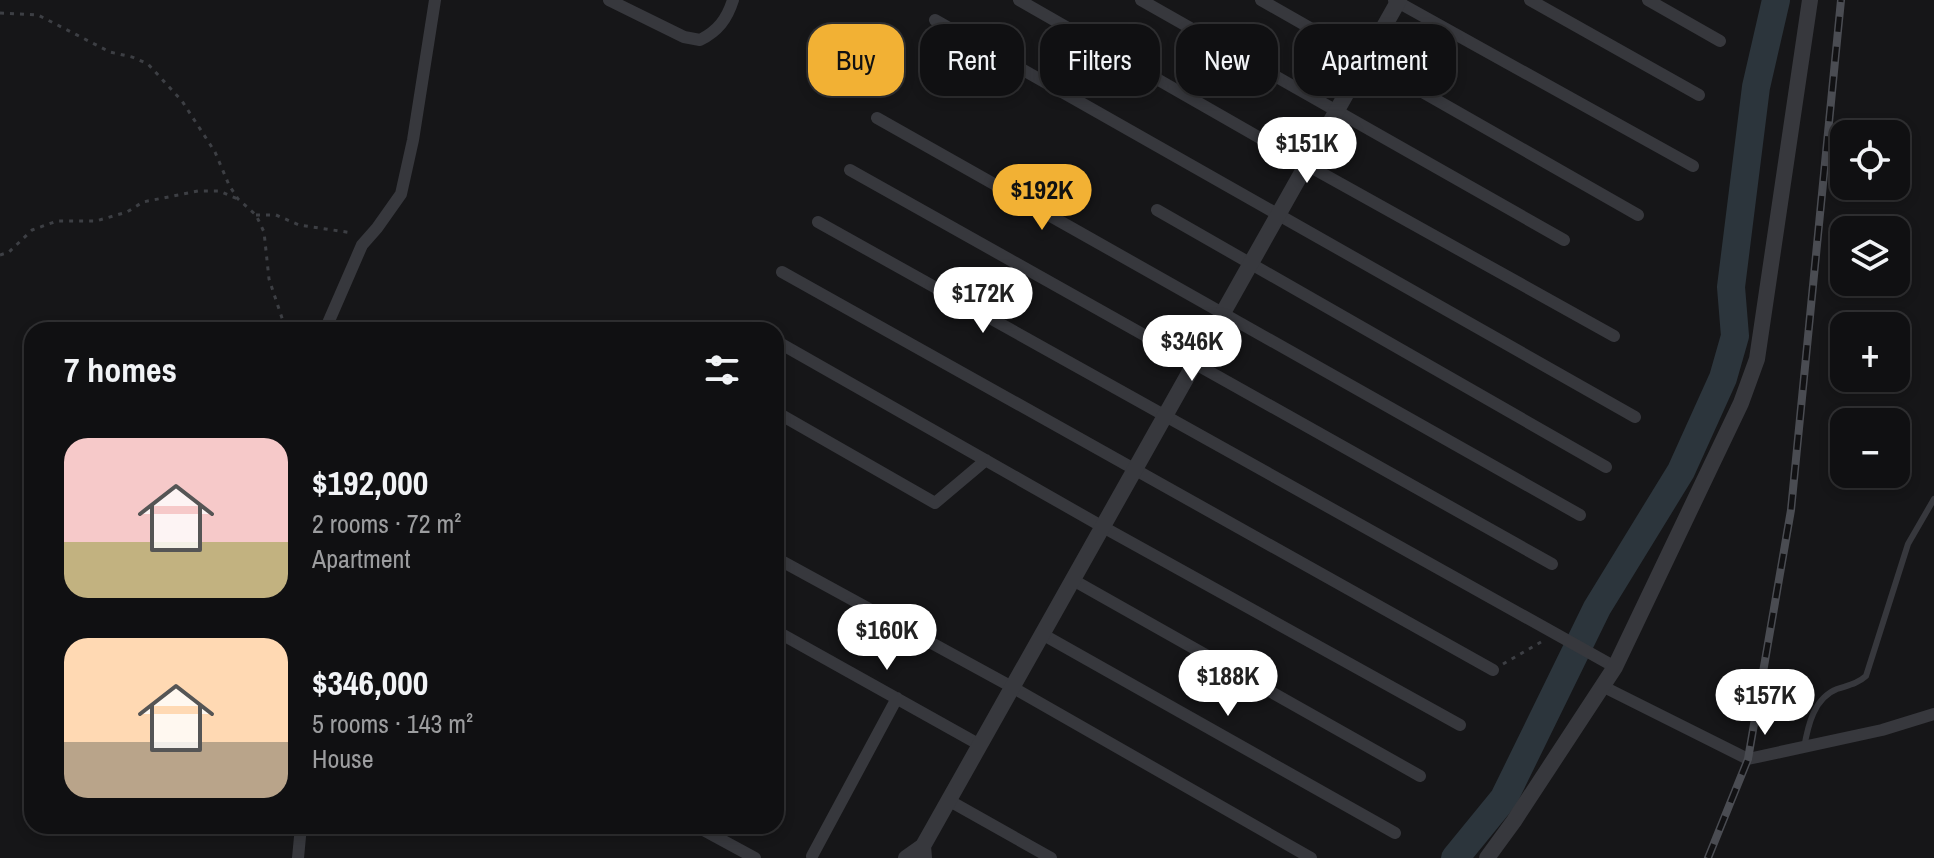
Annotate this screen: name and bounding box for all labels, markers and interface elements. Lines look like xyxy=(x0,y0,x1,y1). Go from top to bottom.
chip: Buy xyxy=(808,24,904,96)
chip: Rent xyxy=(920,24,1024,96)
chip: Filters xyxy=(1040,24,1160,96)
chip: New xyxy=(1176,24,1278,96)
chip: Apartment xyxy=(1294,24,1456,96)
pin: $151K xyxy=(1251,117,1363,185)
map controls xyxy=(1830,120,1910,488)
button: locate xyxy=(1830,120,1910,200)
text: $151K xyxy=(1276,125,1338,160)
pin: $192K xyxy=(986,164,1098,232)
text: $192K xyxy=(1011,172,1073,207)
button: layers xyxy=(1830,216,1910,296)
pin: $172K xyxy=(927,267,1039,335)
text: $172K xyxy=(952,275,1014,310)
button: + xyxy=(1830,312,1910,392)
pin: $346K xyxy=(1136,315,1248,383)
text: $346K xyxy=(1161,323,1223,358)
text: 7 homes xyxy=(64,347,177,393)
icon: filters xyxy=(700,348,744,392)
button: − xyxy=(1830,408,1910,488)
text: $192,000 xyxy=(312,460,428,506)
icon: home xyxy=(128,470,224,566)
text: 2 rooms · 72 m² xyxy=(312,506,461,541)
text: Apartment xyxy=(312,541,410,576)
pin: $160K xyxy=(831,604,943,672)
text: $160K xyxy=(856,612,918,647)
pin: $188K xyxy=(1172,650,1284,718)
text: $188K xyxy=(1197,658,1259,693)
text: $346,000 xyxy=(312,660,428,706)
pin: $157K xyxy=(1709,669,1821,737)
icon: home xyxy=(128,670,224,766)
text: $157K xyxy=(1734,677,1796,712)
text: 5 rooms · 143 m² xyxy=(312,706,473,741)
text: House xyxy=(312,741,374,776)

